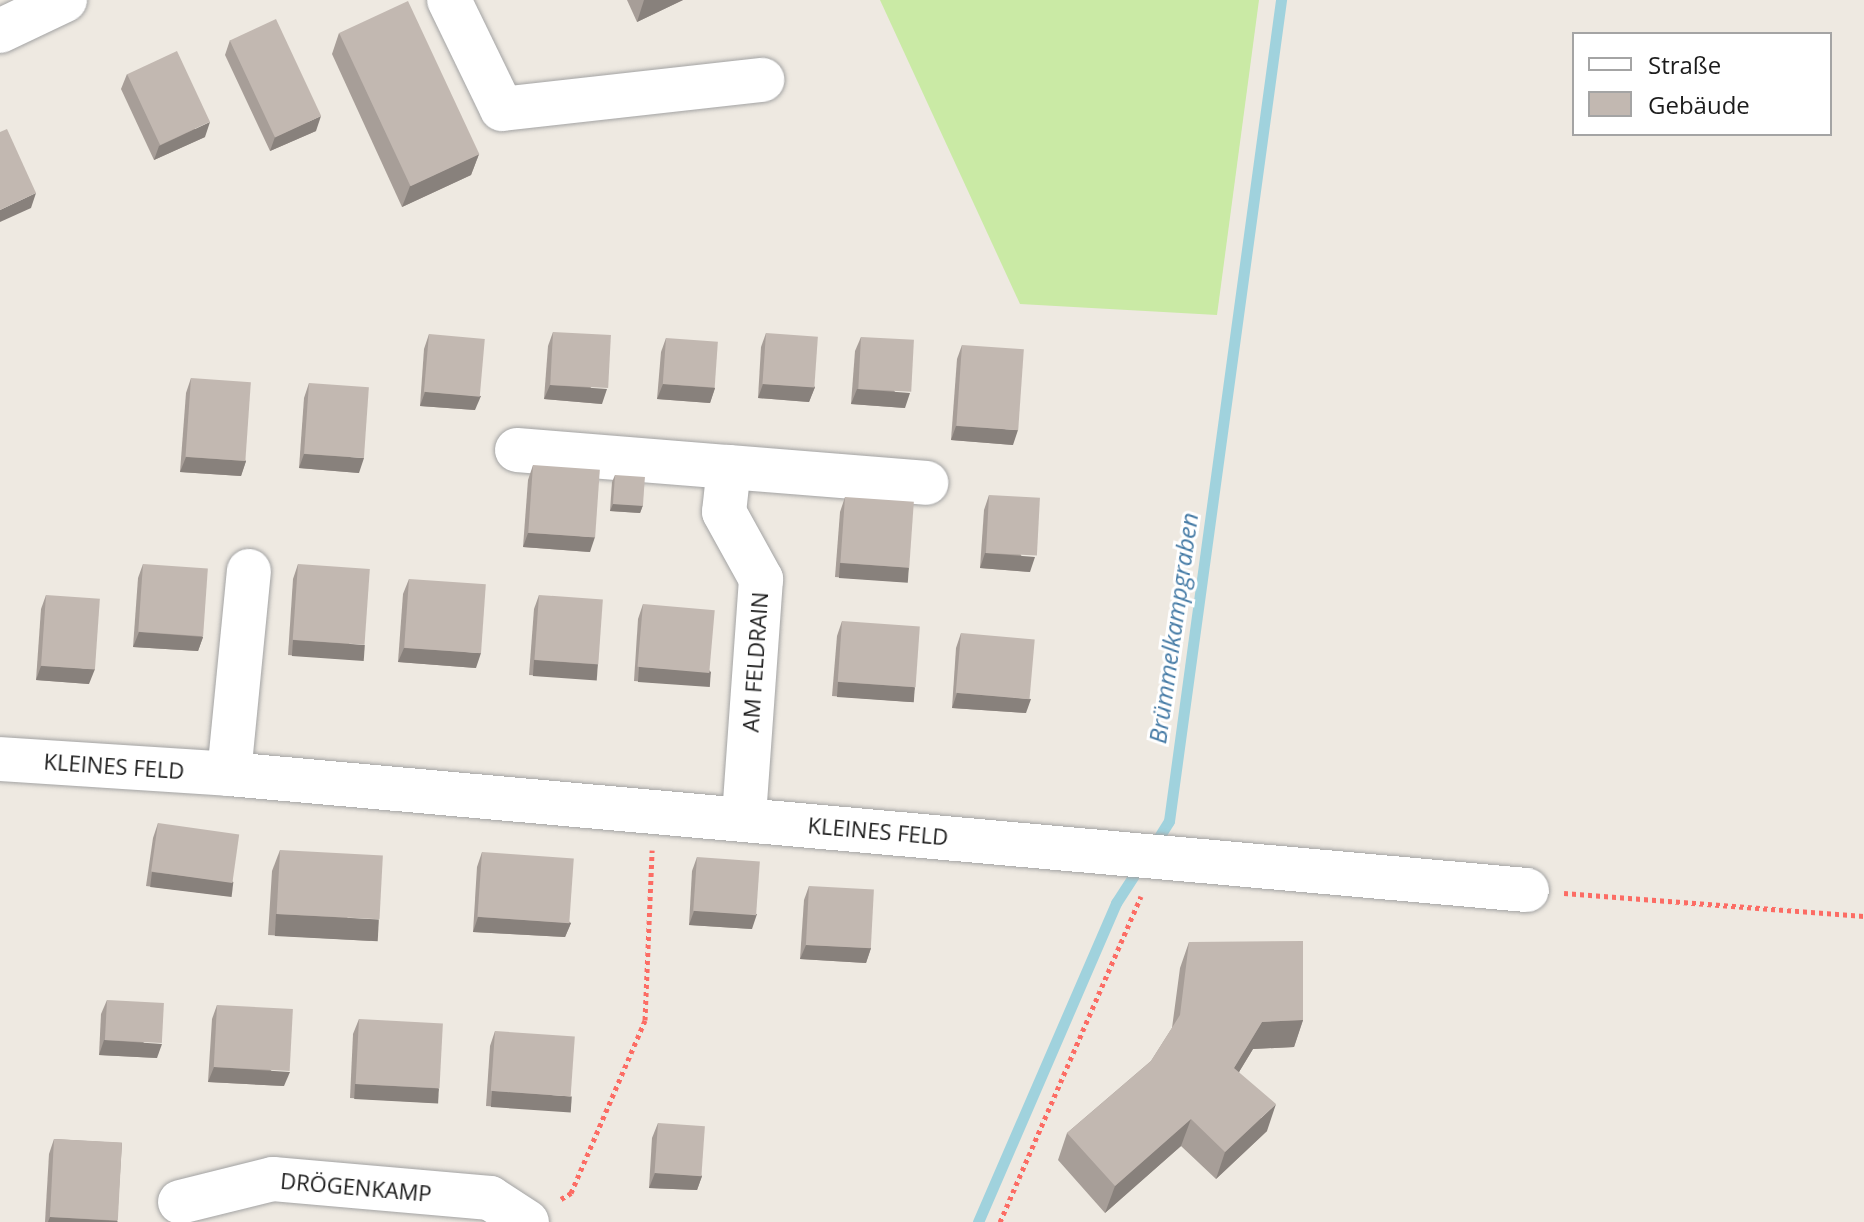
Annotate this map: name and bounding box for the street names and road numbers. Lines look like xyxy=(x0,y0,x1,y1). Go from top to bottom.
street label: AM FELDRAIN xyxy=(737,591,773,733)
street label: KLEINES FELD xyxy=(43,748,185,784)
street label: KLEINES FELD xyxy=(807,812,949,850)
street label: DRÖGENKAMP xyxy=(279,1167,433,1207)

